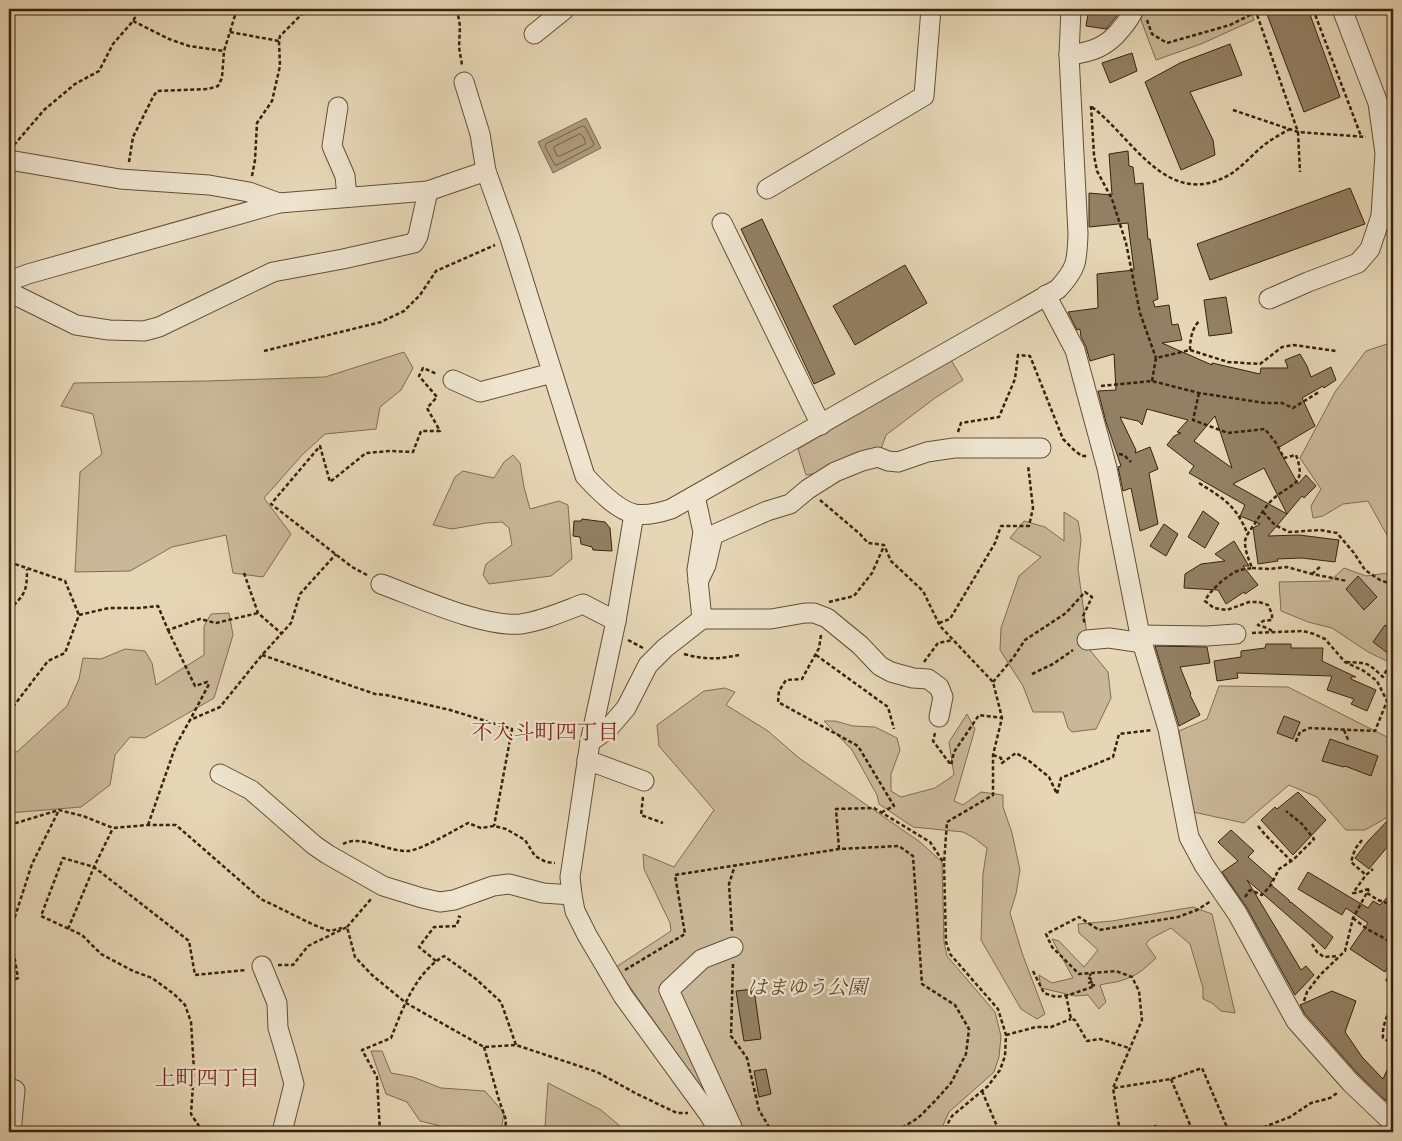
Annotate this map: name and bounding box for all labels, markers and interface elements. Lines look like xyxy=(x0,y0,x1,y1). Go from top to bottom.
district label: 不入斗町四丁目 xyxy=(472,718,619,746)
park label: はまゆう公園 xyxy=(747,974,870,1001)
district label: 上町四丁目 xyxy=(155,1064,260,1092)

